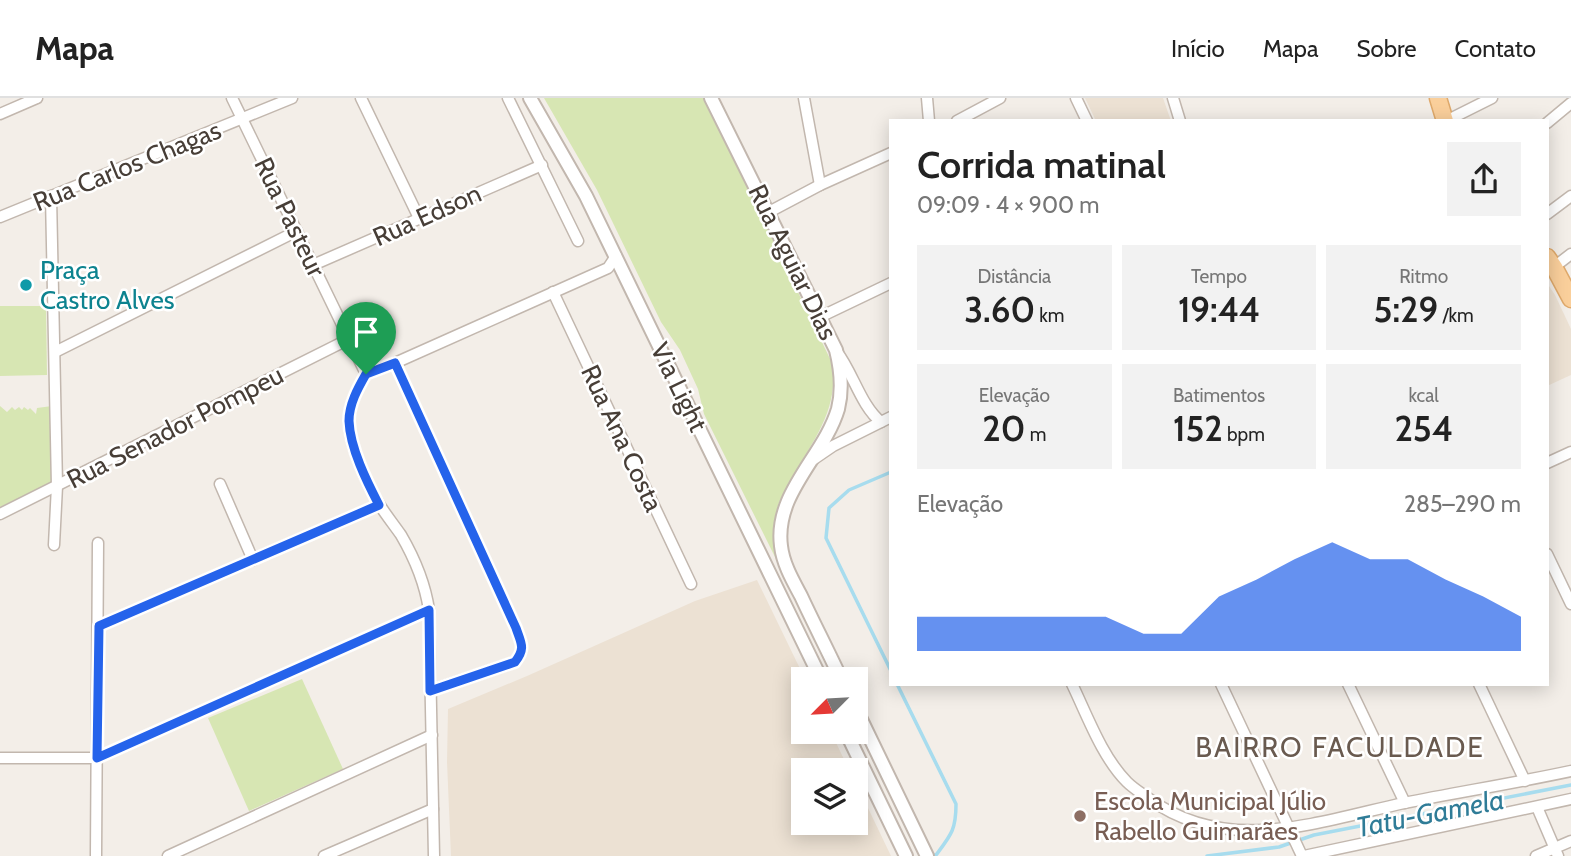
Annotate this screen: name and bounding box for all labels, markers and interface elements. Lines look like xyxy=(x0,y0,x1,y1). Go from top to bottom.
text: Mapa xyxy=(35,28,114,68)
text: Início xyxy=(1171,34,1225,63)
text: Mapa xyxy=(1263,34,1318,63)
text: Sobre xyxy=(1356,34,1417,63)
text: Contato xyxy=(1455,34,1536,63)
street label: Rua Carlos Chagas xyxy=(28,114,226,218)
text: Corrida matinal xyxy=(917,141,1166,188)
button: share xyxy=(1447,142,1521,216)
street label: Rua Pasteur xyxy=(247,152,333,283)
street label: Rua Edson xyxy=(368,177,486,253)
street label: Rua Aguiar Dias xyxy=(742,179,845,345)
text: 09:09 · 4 × 900 m xyxy=(917,191,1099,219)
place label: Praça Castro Alves xyxy=(40,254,175,316)
text: Distância xyxy=(978,265,1051,288)
text: Tempo xyxy=(1191,265,1247,288)
text: Ritmo xyxy=(1399,265,1448,288)
marker: Praça Castro Alves xyxy=(18,277,34,293)
text: 3.60 xyxy=(964,288,1035,331)
text: 19:44 xyxy=(1178,288,1260,331)
text: 5:29 xyxy=(1374,288,1438,331)
pin xyxy=(336,302,396,374)
text: km xyxy=(1035,304,1064,327)
text: /km xyxy=(1438,304,1474,327)
icon: arrive xyxy=(347,313,385,351)
street label: Via Light xyxy=(644,337,714,437)
street label: Rua Senador Pompeu xyxy=(61,359,289,495)
street label: Rua Ana Costa xyxy=(574,360,670,517)
text: Elevação xyxy=(979,384,1050,407)
text: Batimentos xyxy=(1173,384,1265,407)
text: kcal xyxy=(1409,384,1439,407)
text: 20 xyxy=(982,407,1025,450)
text: 152 xyxy=(1173,407,1223,450)
text: 254 xyxy=(1394,407,1453,450)
text: m xyxy=(1025,423,1046,446)
text: bpm xyxy=(1223,423,1265,446)
text: Elevação xyxy=(917,490,1003,518)
text: 285–290 m xyxy=(1404,490,1521,518)
north arrow xyxy=(791,667,868,744)
map controls xyxy=(791,667,868,835)
district label: BAIRRO FACULDADE xyxy=(1195,730,1485,764)
button: layers xyxy=(791,758,868,835)
water label: Tatu-Gamela xyxy=(1353,782,1507,844)
place label: Escola Municipal Júlio Rabello Guimarães xyxy=(1094,785,1326,847)
marker: Escola Municipal Júlio Rabello Guimarães xyxy=(1072,808,1088,824)

